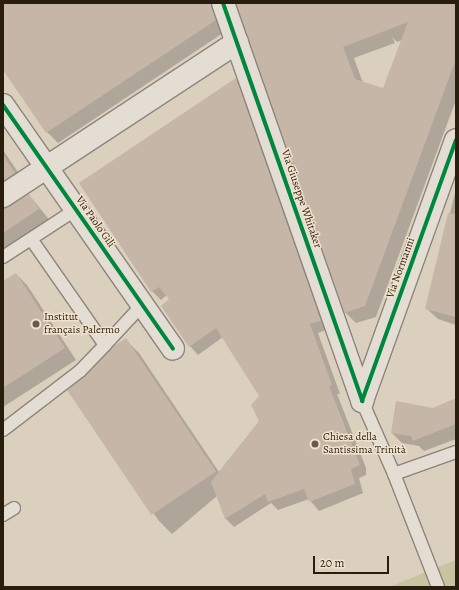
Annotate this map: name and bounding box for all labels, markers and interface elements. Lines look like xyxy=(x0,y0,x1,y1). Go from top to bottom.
street label: Via Giuseppe Whitaker xyxy=(278,148,324,250)
street label: Via Paolo Gili xyxy=(73,194,117,250)
street label: Via Normanni xyxy=(384,236,418,300)
place label: Institut français Palermo xyxy=(44,311,120,337)
marker: Institut français Palermo xyxy=(31,319,41,329)
place label: Chiesa della Santissima Trinità xyxy=(323,431,406,457)
marker: Chiesa della Santissima Trinità xyxy=(310,439,320,449)
scale bar xyxy=(315,548,391,574)
text: 20 m xyxy=(320,555,344,571)

